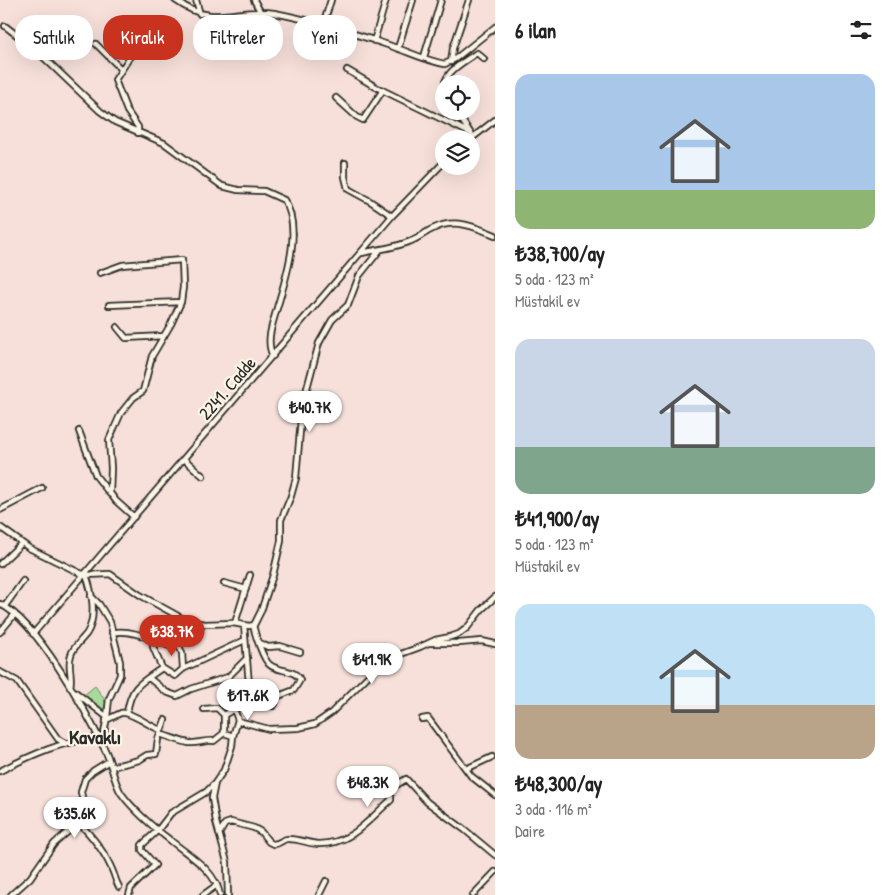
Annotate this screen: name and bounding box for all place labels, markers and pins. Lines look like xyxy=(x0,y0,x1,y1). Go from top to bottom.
pin: ₺40.7K xyxy=(269,390,351,433)
pin: ₺38.7K xyxy=(131,614,213,657)
pin: ₺41.9K xyxy=(331,642,413,685)
pin: ₺17.6K xyxy=(207,678,289,721)
pin: ₺48.3K xyxy=(327,766,409,808)
pin: ₺35.6K xyxy=(34,796,116,839)

